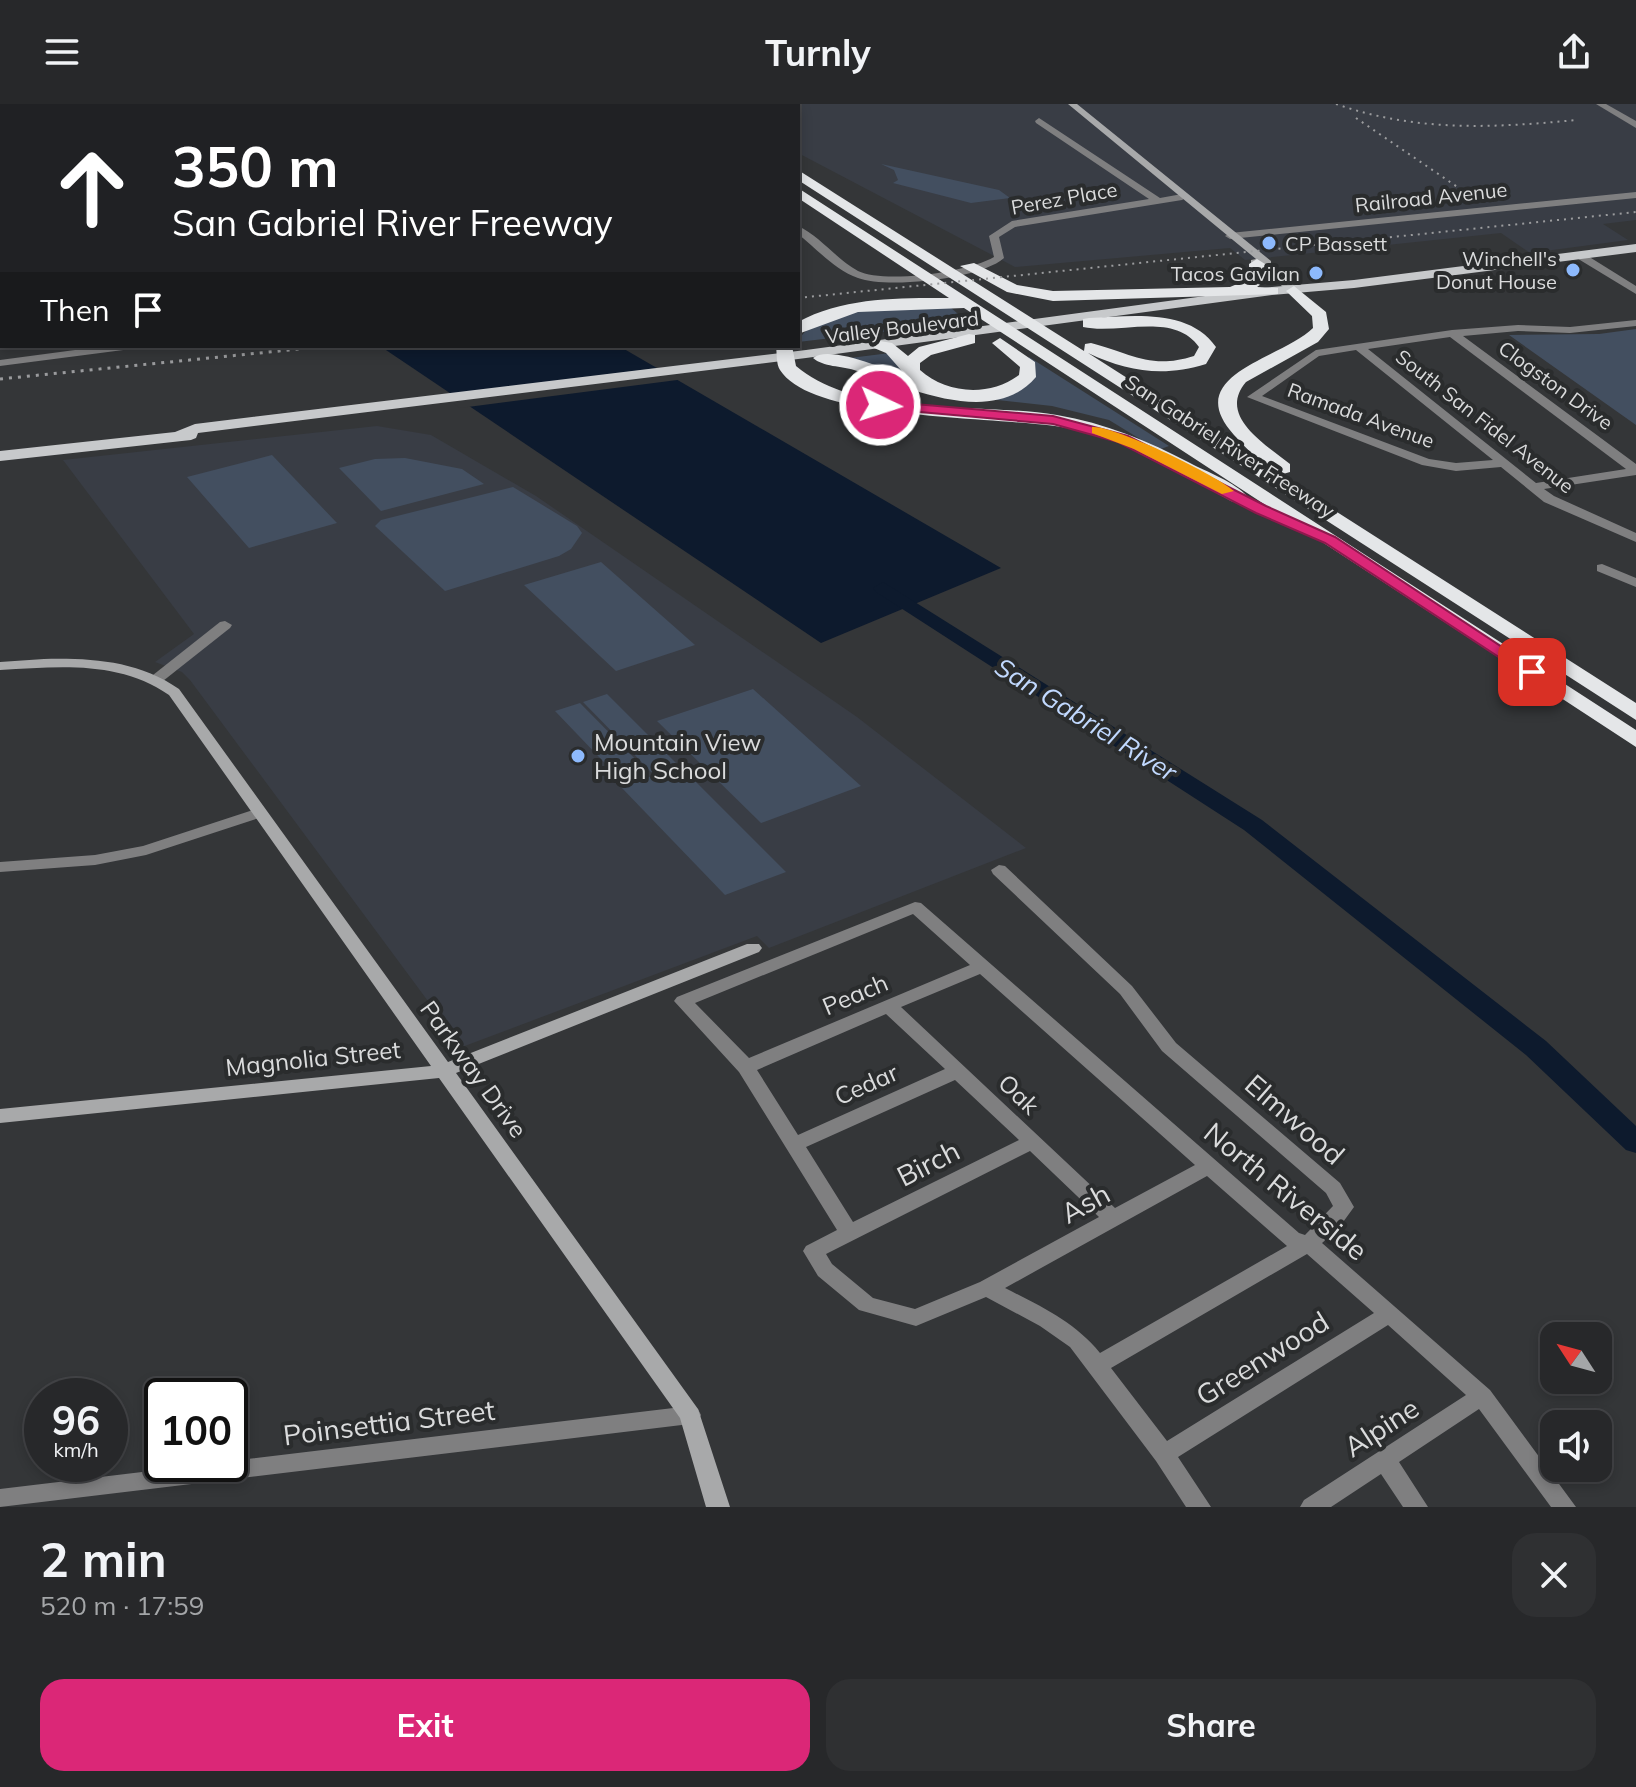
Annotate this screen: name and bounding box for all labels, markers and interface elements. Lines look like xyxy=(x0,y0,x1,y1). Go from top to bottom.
icon: menu xyxy=(40,30,84,74)
text: Turnly xyxy=(765,30,871,75)
icon: share xyxy=(1552,30,1596,74)
text: 350 m xyxy=(172,131,339,201)
icon: ahead xyxy=(40,136,144,240)
street label: Perez Place xyxy=(1009,176,1119,220)
street label: Railroad Avenue xyxy=(1354,177,1508,217)
text: San Gabriel River Freeway xyxy=(172,200,613,245)
place label: CP Bassett xyxy=(1285,231,1387,256)
marker: CP Bassett xyxy=(1260,234,1278,252)
place label: Winchell's Donut House xyxy=(1436,246,1557,294)
place label: Tacos Gavilan xyxy=(1171,261,1300,286)
marker: Winchell's Donut House xyxy=(1564,261,1582,279)
marker: Tacos Gavilan xyxy=(1307,264,1325,282)
icon: arrive xyxy=(126,288,170,332)
text: Then xyxy=(40,291,110,329)
street label: Valley Boulevard xyxy=(824,305,980,349)
street label: Clogston Drive xyxy=(1494,335,1618,435)
street label: South San Fidel Avenue xyxy=(1391,344,1579,498)
position arrow xyxy=(838,363,922,447)
street label: San Gabriel River Freeway xyxy=(1121,369,1340,523)
street label: Ramada Avenue xyxy=(1284,377,1438,453)
pin xyxy=(1498,638,1566,706)
water label: San Gabriel River xyxy=(989,650,1184,789)
icon: arrive xyxy=(1510,650,1554,694)
place label: Mountain View High School xyxy=(594,727,761,785)
marker: Mountain View High School xyxy=(569,747,587,765)
street label: Peach xyxy=(818,967,892,1021)
street label: Parkway Drive xyxy=(414,995,534,1143)
street label: Magnolia Street xyxy=(224,1034,402,1082)
street label: Cedar xyxy=(830,1057,903,1111)
street label: Elmwood xyxy=(1238,1066,1352,1172)
street label: Oak xyxy=(992,1067,1046,1121)
street label: North Riverside xyxy=(1197,1115,1375,1267)
street label: Birch xyxy=(891,1132,965,1194)
street label: Ash xyxy=(1054,1175,1116,1231)
street label: Greenwood xyxy=(1189,1303,1335,1413)
north arrow xyxy=(1540,1322,1612,1394)
map controls xyxy=(1540,1322,1612,1482)
speed limit sign: 100 xyxy=(144,1378,248,1482)
street label: Alpine xyxy=(1337,1390,1425,1464)
street label: Poinsettia Street xyxy=(281,1392,497,1452)
text: 96 xyxy=(52,1395,100,1445)
button: sound xyxy=(1540,1410,1612,1482)
text: km/h xyxy=(53,1437,99,1462)
text: 2 min xyxy=(40,1529,167,1589)
button: close xyxy=(1512,1533,1596,1617)
text: 520 m · 17:59 xyxy=(40,1589,204,1622)
button: Exit xyxy=(40,1679,810,1771)
button: Share xyxy=(826,1679,1596,1771)

